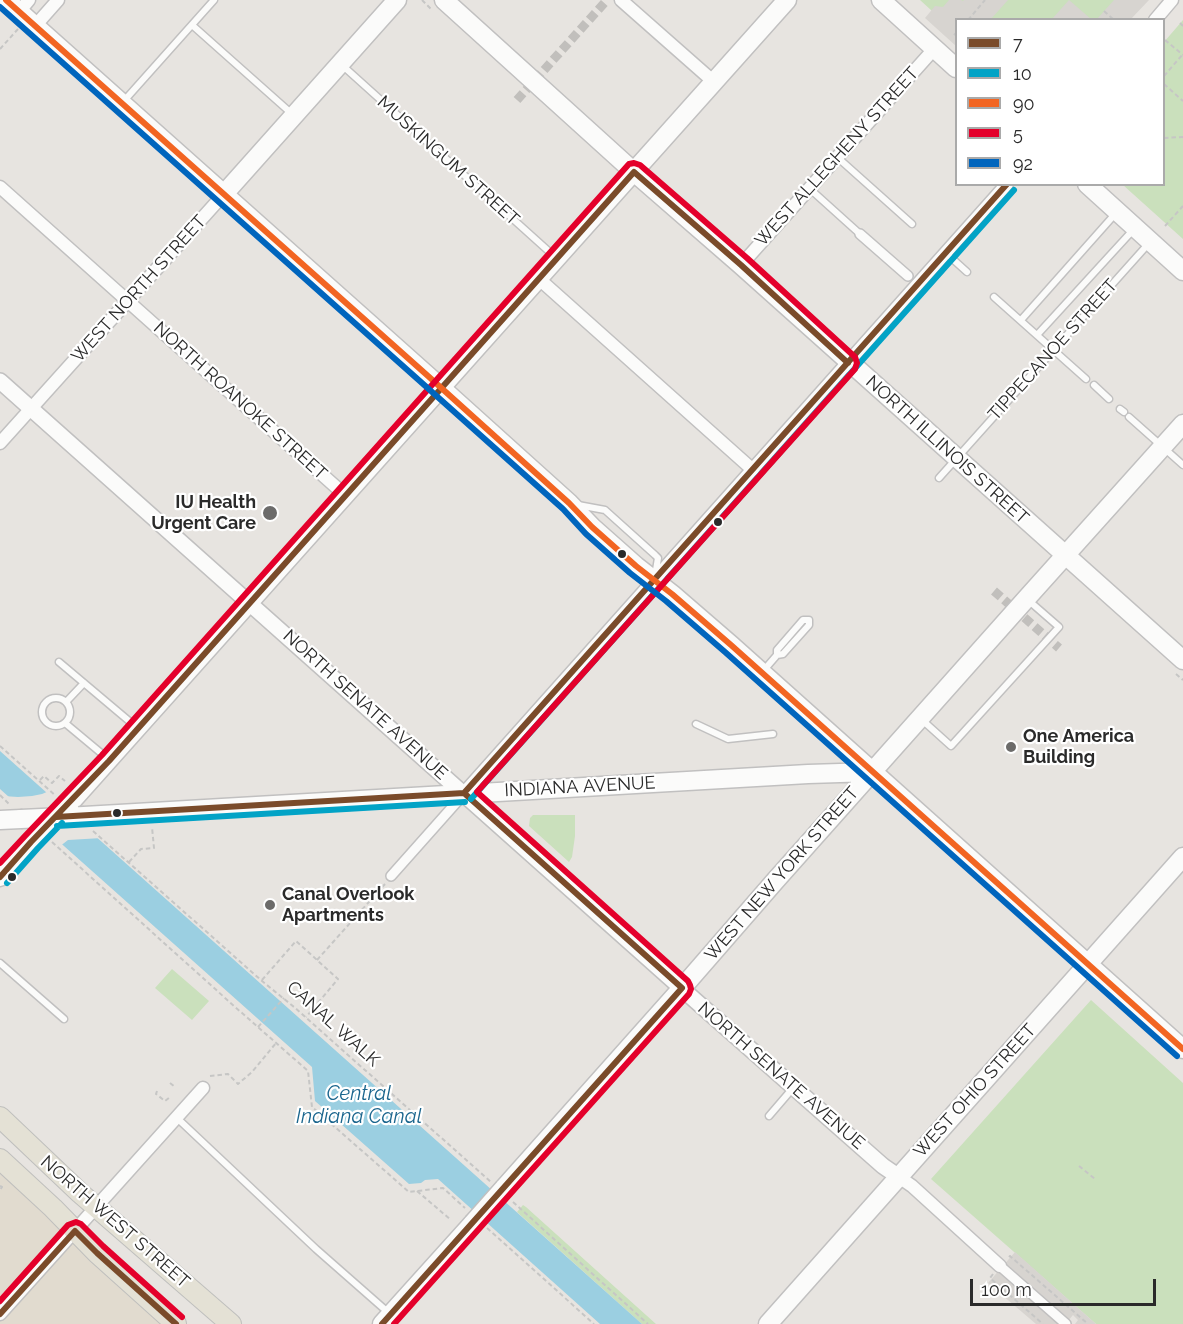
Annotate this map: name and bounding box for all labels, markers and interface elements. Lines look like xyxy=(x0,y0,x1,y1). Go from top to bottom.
legend xyxy=(955,18,1165,186)
text: 7 xyxy=(1013,33,1023,54)
street label: WEST ALLEGHENY STREET xyxy=(751,63,923,251)
text: 10 xyxy=(1013,63,1032,84)
street label: MUSKINGUM STREET xyxy=(373,92,523,230)
text: 90 xyxy=(1013,93,1035,114)
text: 5 xyxy=(1013,123,1023,144)
text: 92 xyxy=(1013,153,1033,174)
street label: WEST NORTH STREET xyxy=(67,211,211,367)
street label: TIPPECANOE STREET xyxy=(984,275,1122,425)
street label: NORTH ROANOKE STREET xyxy=(149,317,331,485)
street label: NORTH ILLINOIS STREET xyxy=(861,371,1033,529)
place label: IU Health Urgent Care xyxy=(151,492,256,534)
marker: IU Health Urgent Care xyxy=(261,504,279,522)
unlabelled marker xyxy=(712,516,724,528)
unlabelled marker xyxy=(616,548,628,560)
street label: NORTH SENATE AVENUE xyxy=(278,625,452,785)
place label: One America Building xyxy=(1023,726,1134,768)
marker: One America Building xyxy=(1004,740,1018,754)
street label: INDIANA AVENUE xyxy=(504,772,656,802)
street label: WEST NEW YORK STREET xyxy=(701,783,863,965)
unlabelled marker xyxy=(111,807,123,819)
unlabelled marker xyxy=(6,871,18,883)
place label: Canal Overlook Apartments xyxy=(282,884,414,926)
marker: Canal Overlook Apartments xyxy=(263,898,277,912)
street label: CANAL WALK xyxy=(282,977,384,1071)
street label: NORTH SENATE AVENUE xyxy=(693,998,869,1154)
street label: WEST OHIO STREET xyxy=(909,1020,1041,1162)
water label: Central Indiana Canal xyxy=(296,1082,422,1129)
street label: NORTH WEST STREET xyxy=(36,1151,194,1293)
scale bar xyxy=(973,1267,1159,1305)
text: 100 m xyxy=(981,1279,1032,1300)

